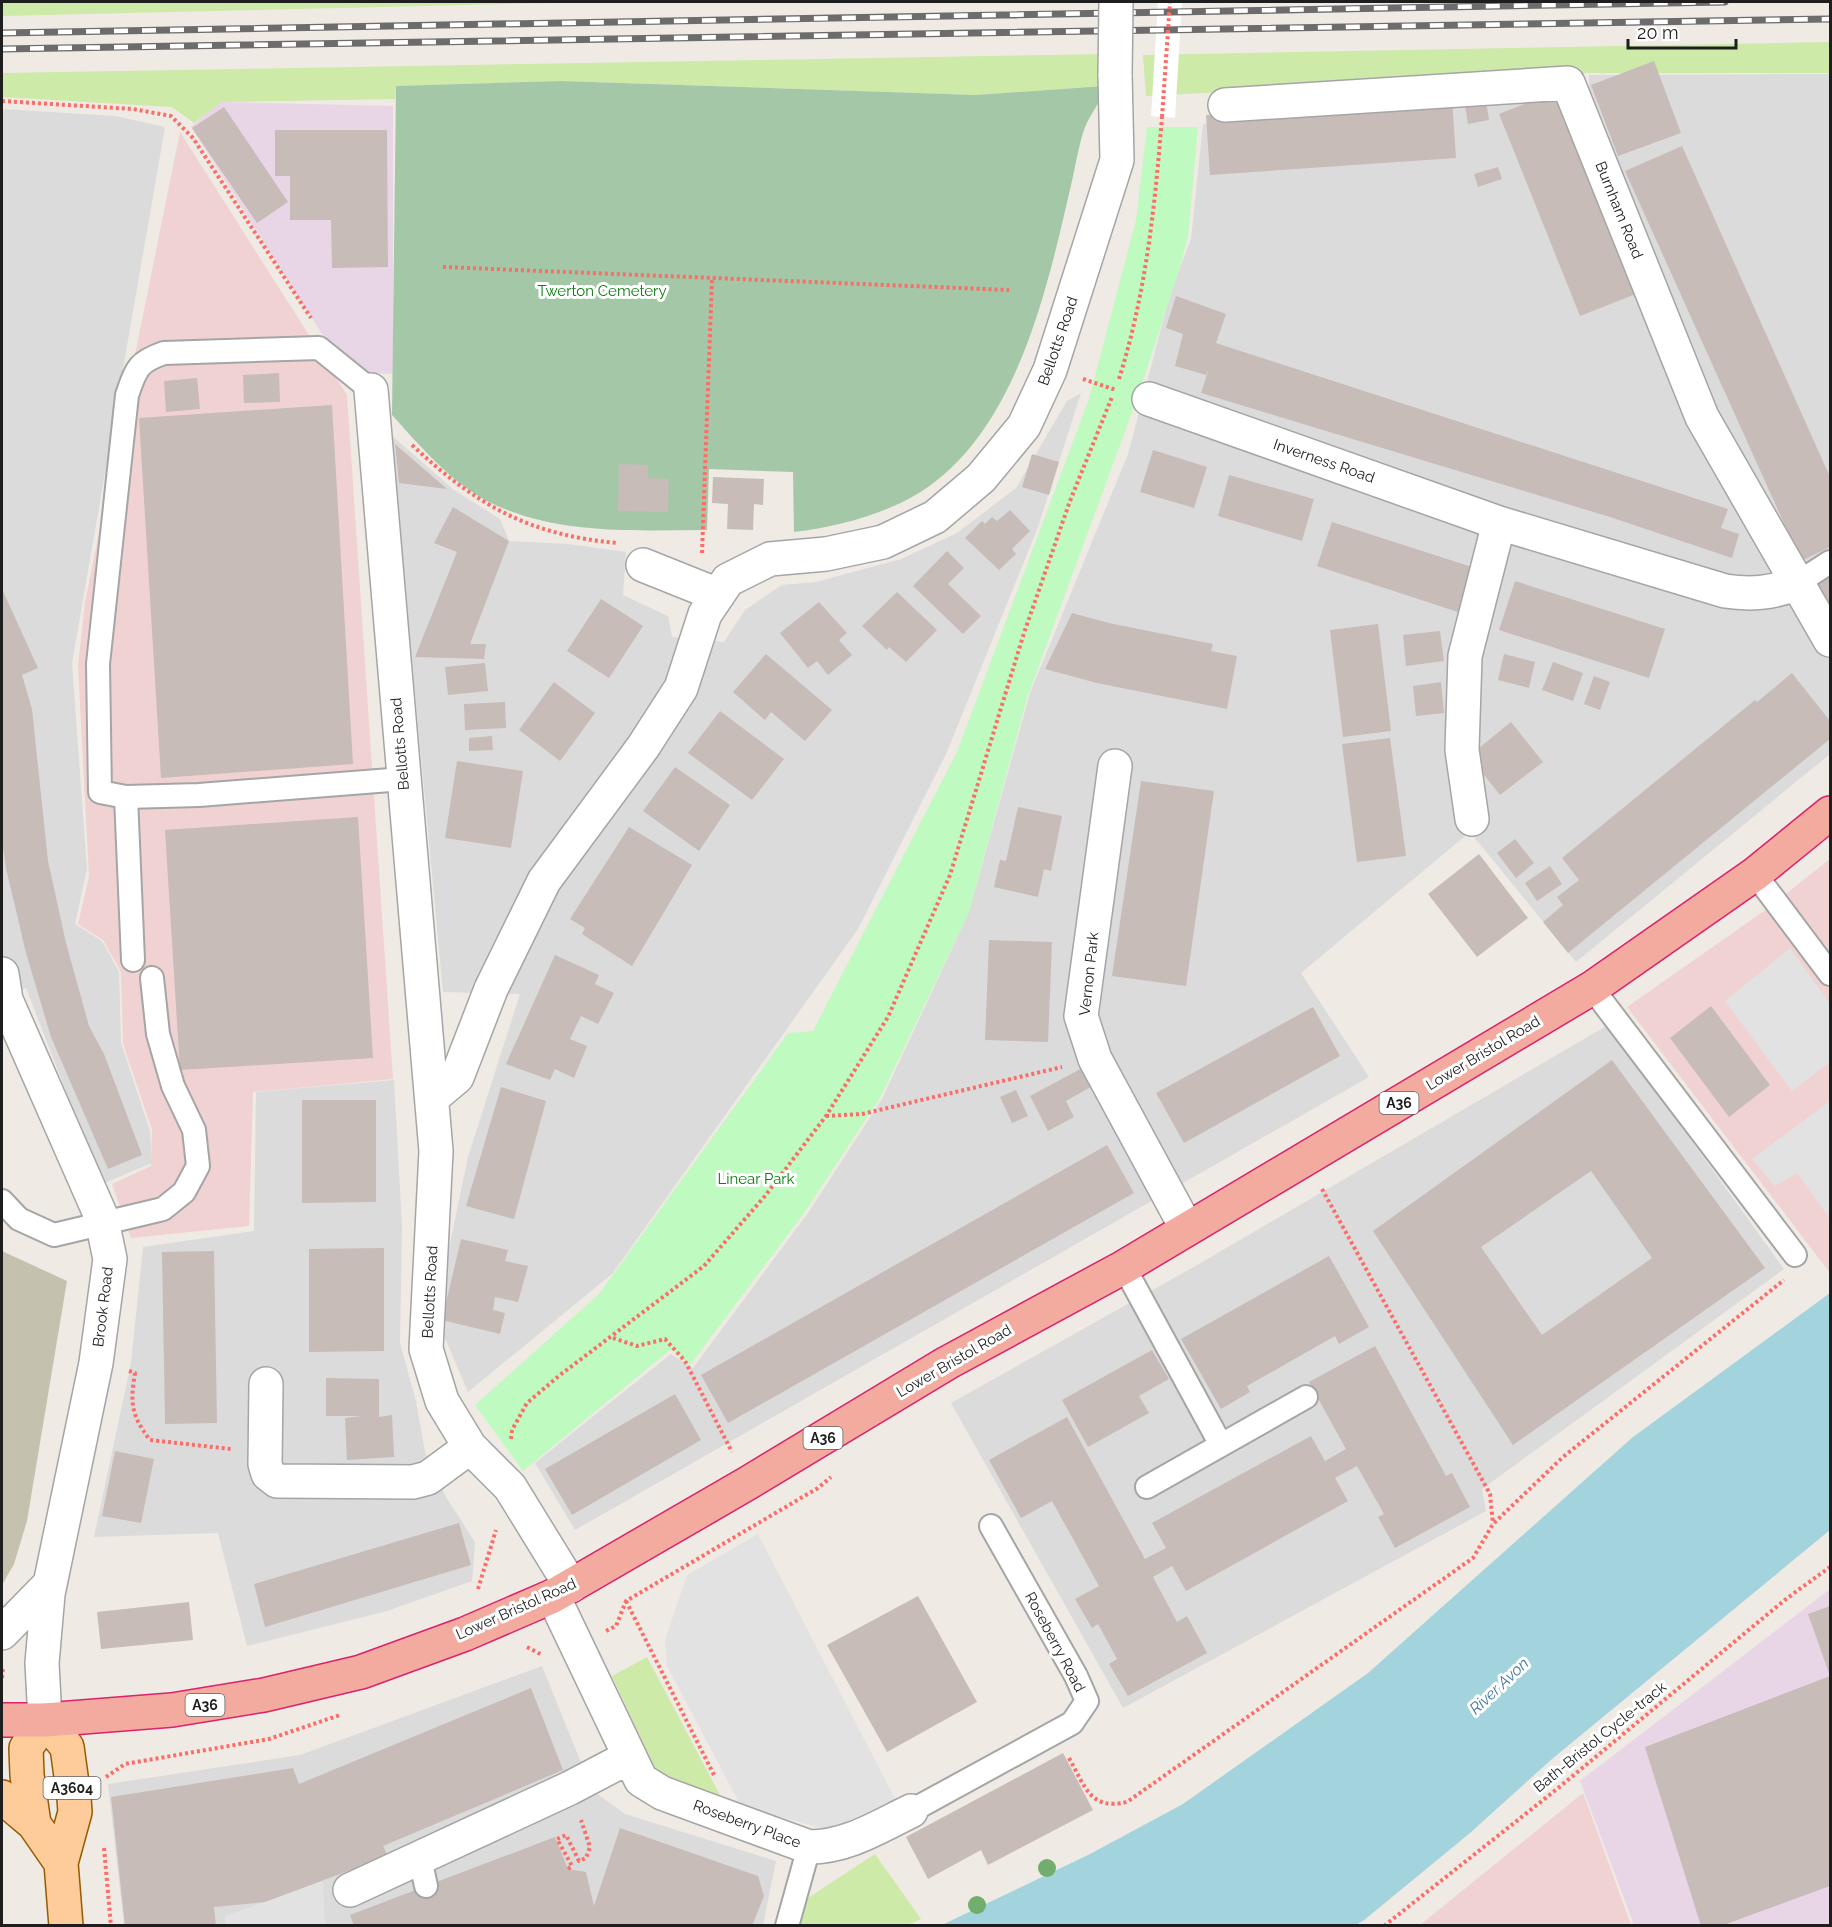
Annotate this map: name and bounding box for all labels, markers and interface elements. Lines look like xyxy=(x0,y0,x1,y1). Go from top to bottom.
scale bar xyxy=(1628,12,1736,50)
text: 20 m xyxy=(1637,22,1679,43)
street label: Burnham Road xyxy=(1591,159,1647,261)
park label: Twerton Cemetery xyxy=(537,282,667,300)
street label: Bellotts Road xyxy=(1034,294,1082,388)
street label: Inverness Road xyxy=(1271,435,1377,487)
street label: Bellotts Road xyxy=(387,697,413,791)
street label: Vernon Park xyxy=(1076,931,1102,1017)
street label: Lower Bristol Road xyxy=(1423,1012,1543,1094)
road number: A36 xyxy=(1380,1092,1418,1114)
park label: Linear Park xyxy=(717,1170,795,1188)
street label: Bellotts Road xyxy=(419,1245,441,1339)
street label: Brook Road xyxy=(89,1266,117,1348)
street label: Lower Bristol Road xyxy=(893,1321,1015,1401)
road number: A36 xyxy=(804,1427,842,1449)
street label: Lower Bristol Road xyxy=(453,1574,579,1644)
street label: Roseberry Road xyxy=(1021,1589,1089,1695)
water label: River Avon xyxy=(1465,1654,1533,1718)
street label: Bath-Bristol Cycle-track xyxy=(1530,1678,1670,1796)
road number: A36 xyxy=(186,1694,224,1716)
road number: A3604 xyxy=(44,1777,100,1799)
street label: Roseberry Place xyxy=(691,1796,803,1852)

